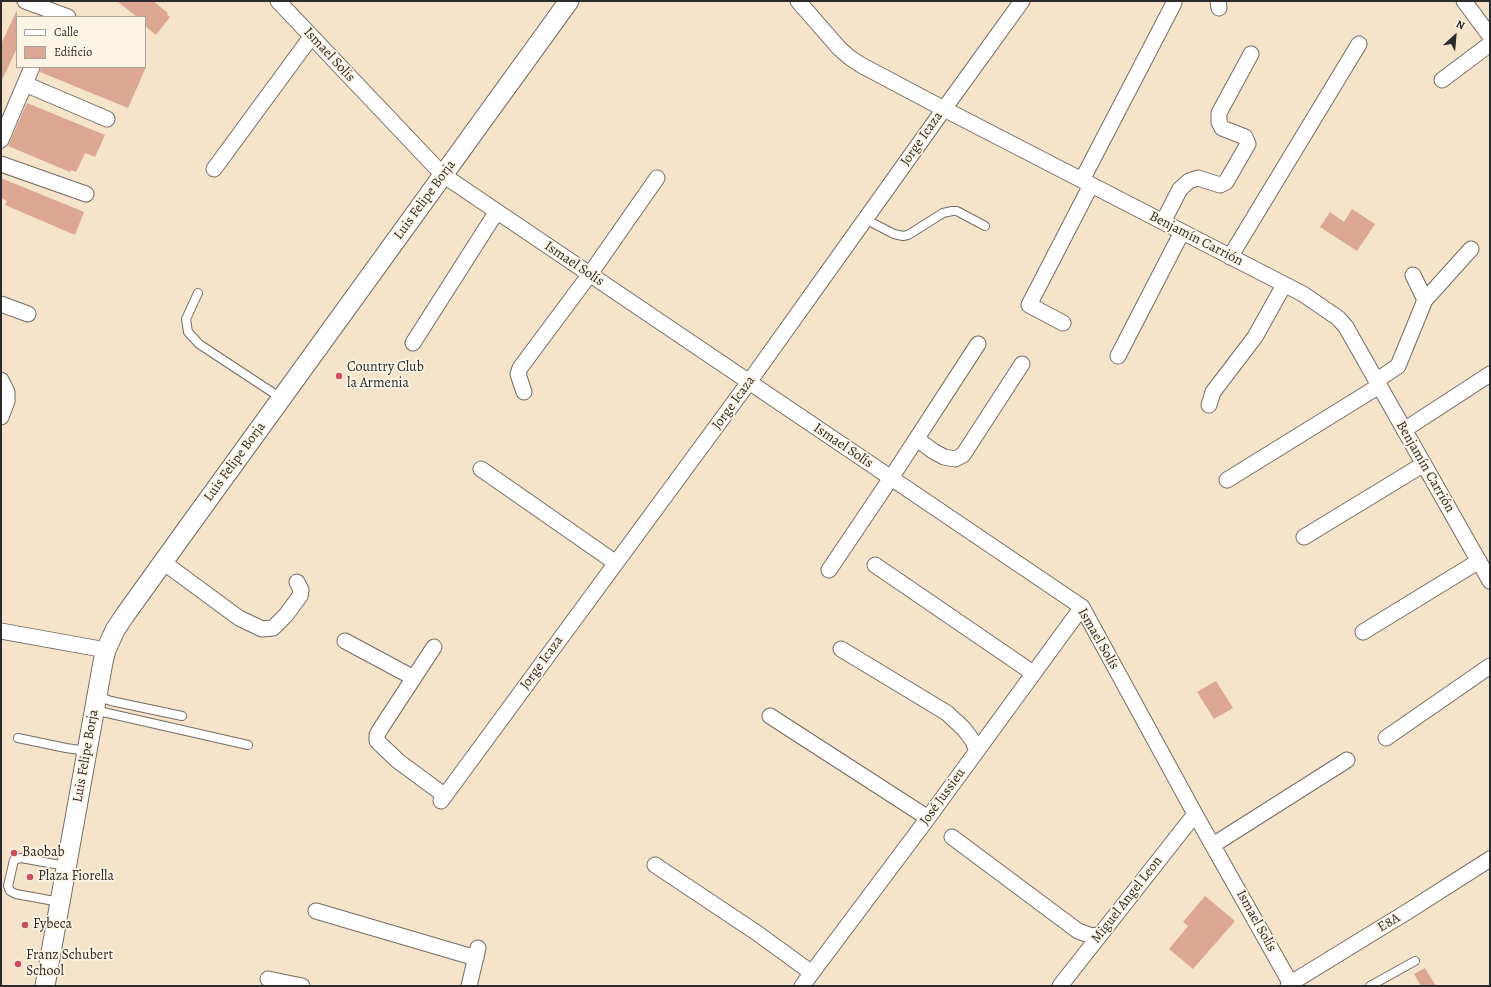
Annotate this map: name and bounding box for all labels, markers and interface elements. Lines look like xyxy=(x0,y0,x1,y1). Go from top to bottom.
legend xyxy=(16,16,146,68)
north arrow xyxy=(1435,16,1475,56)
text: N xyxy=(1454,16,1467,33)
text: Calle xyxy=(54,24,78,40)
street label: Ismael Solís xyxy=(300,24,358,86)
text: Edificio xyxy=(54,44,92,60)
street label: Jorge Icaza xyxy=(897,109,947,169)
street label: Luis Felipe Borja xyxy=(391,157,459,243)
street label: Benjamín Carrión xyxy=(1146,208,1246,270)
street label: Ismael Solís xyxy=(541,238,607,290)
place label: Country Club la Armenia xyxy=(347,360,424,392)
marker: Country Club la Armenia xyxy=(334,371,344,381)
street label: Jorge Icaza xyxy=(709,373,759,433)
street label: Benjamín Carrión xyxy=(1392,418,1458,516)
street label: Luis Felipe Borja xyxy=(201,419,269,505)
street label: Ismael Solís xyxy=(810,420,876,472)
street label: Ismael Solís xyxy=(1074,605,1122,673)
street label: Jorge Icaza xyxy=(517,633,567,693)
street label: Luis Felipe Borja xyxy=(70,708,102,804)
street label: José Jussieu xyxy=(917,765,969,829)
place label: Baobab xyxy=(22,845,65,861)
marker: Baobab xyxy=(9,848,19,858)
street label: Miguel Angel Leon xyxy=(1088,853,1166,947)
place label: Plaza Fiorella xyxy=(38,869,114,885)
marker: Plaza Fiorella xyxy=(25,872,35,882)
street label: Ismael Solís xyxy=(1232,887,1280,955)
street label: E8A xyxy=(1375,910,1403,936)
place label: Fybeca xyxy=(33,917,72,933)
marker: Fybeca xyxy=(20,920,30,930)
place label: Franz Schubert School xyxy=(26,948,113,980)
marker: Franz Schubert School xyxy=(13,959,23,969)

